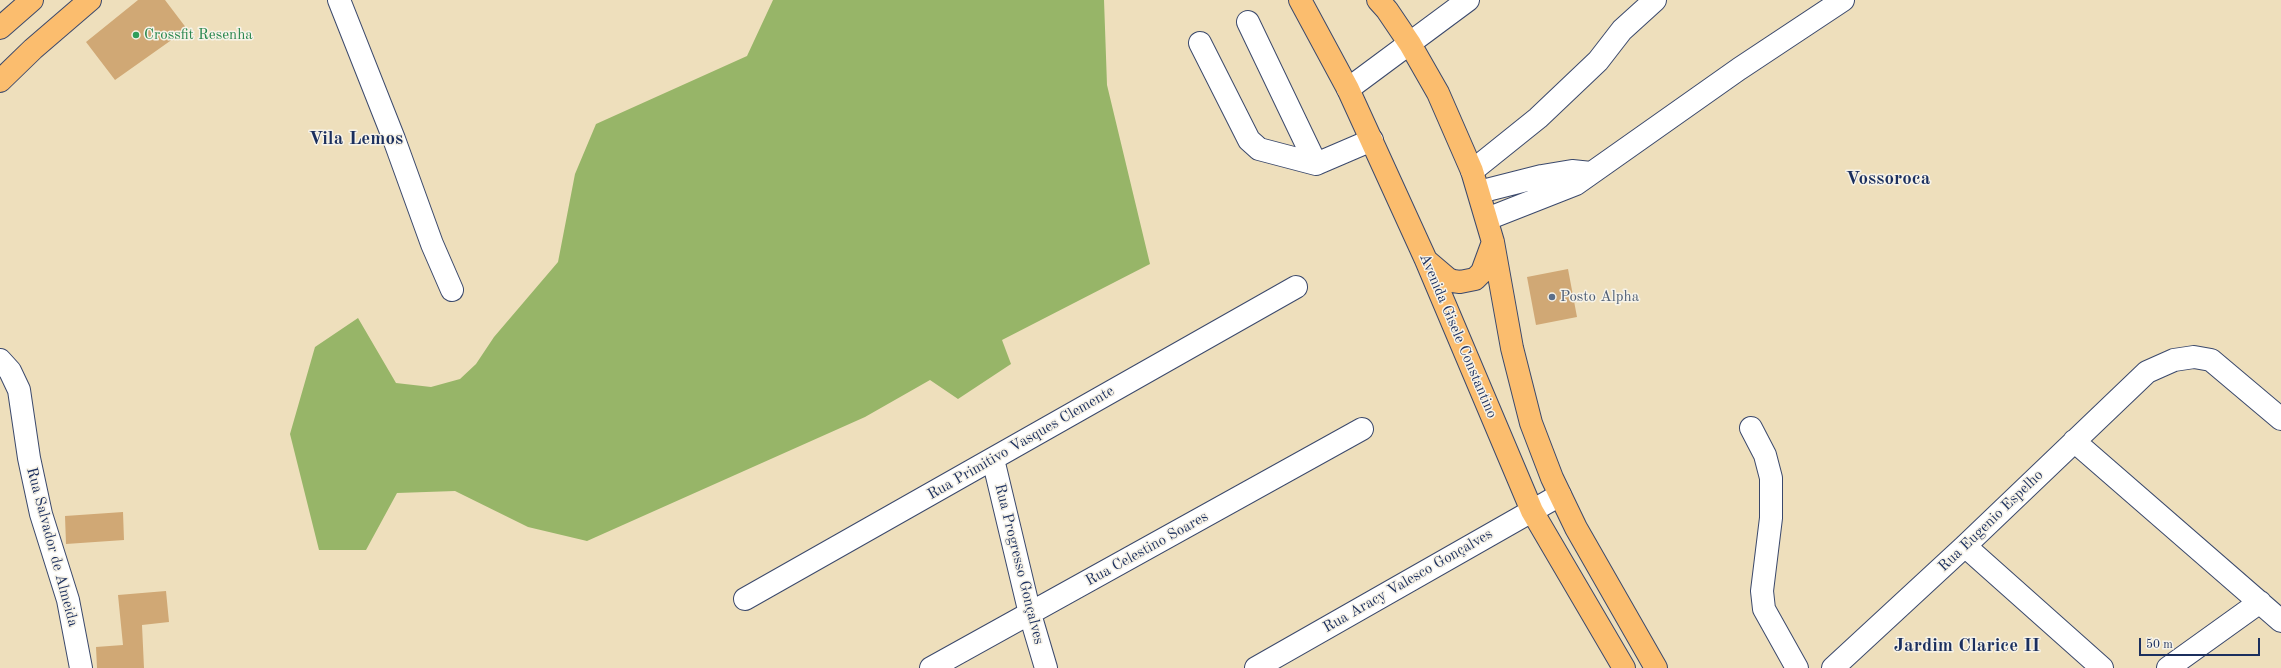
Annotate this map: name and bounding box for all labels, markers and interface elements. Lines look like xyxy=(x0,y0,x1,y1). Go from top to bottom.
place label: Crossfit Resenha xyxy=(144,26,253,44)
marker: Crossfit Resenha xyxy=(131,30,141,40)
district label: Vila Lemos xyxy=(309,128,403,150)
district label: Vossoroca xyxy=(1846,168,1930,190)
street label: Avenida Gisele Constantino xyxy=(1415,251,1501,421)
place label: Posto Alpha xyxy=(1560,288,1639,306)
marker: Posto Alpha xyxy=(1547,292,1557,302)
street label: Rua Primitivo Vasques Clemente xyxy=(925,382,1117,504)
street label: Rua Salvador de Almeida xyxy=(22,465,82,629)
street label: Rua Eugenio Espelho xyxy=(1935,466,2047,576)
street label: Rua Progresso Gonçalves xyxy=(990,482,1048,646)
street label: Rua Celestino Soares xyxy=(1082,508,1212,590)
street label: Rua Aracy Valesco Gonçalves xyxy=(1320,525,1496,637)
scale bar xyxy=(2141,630,2262,656)
district label: Jardim Clarice II xyxy=(1894,635,2040,657)
text: 50 m xyxy=(2146,639,2173,651)

